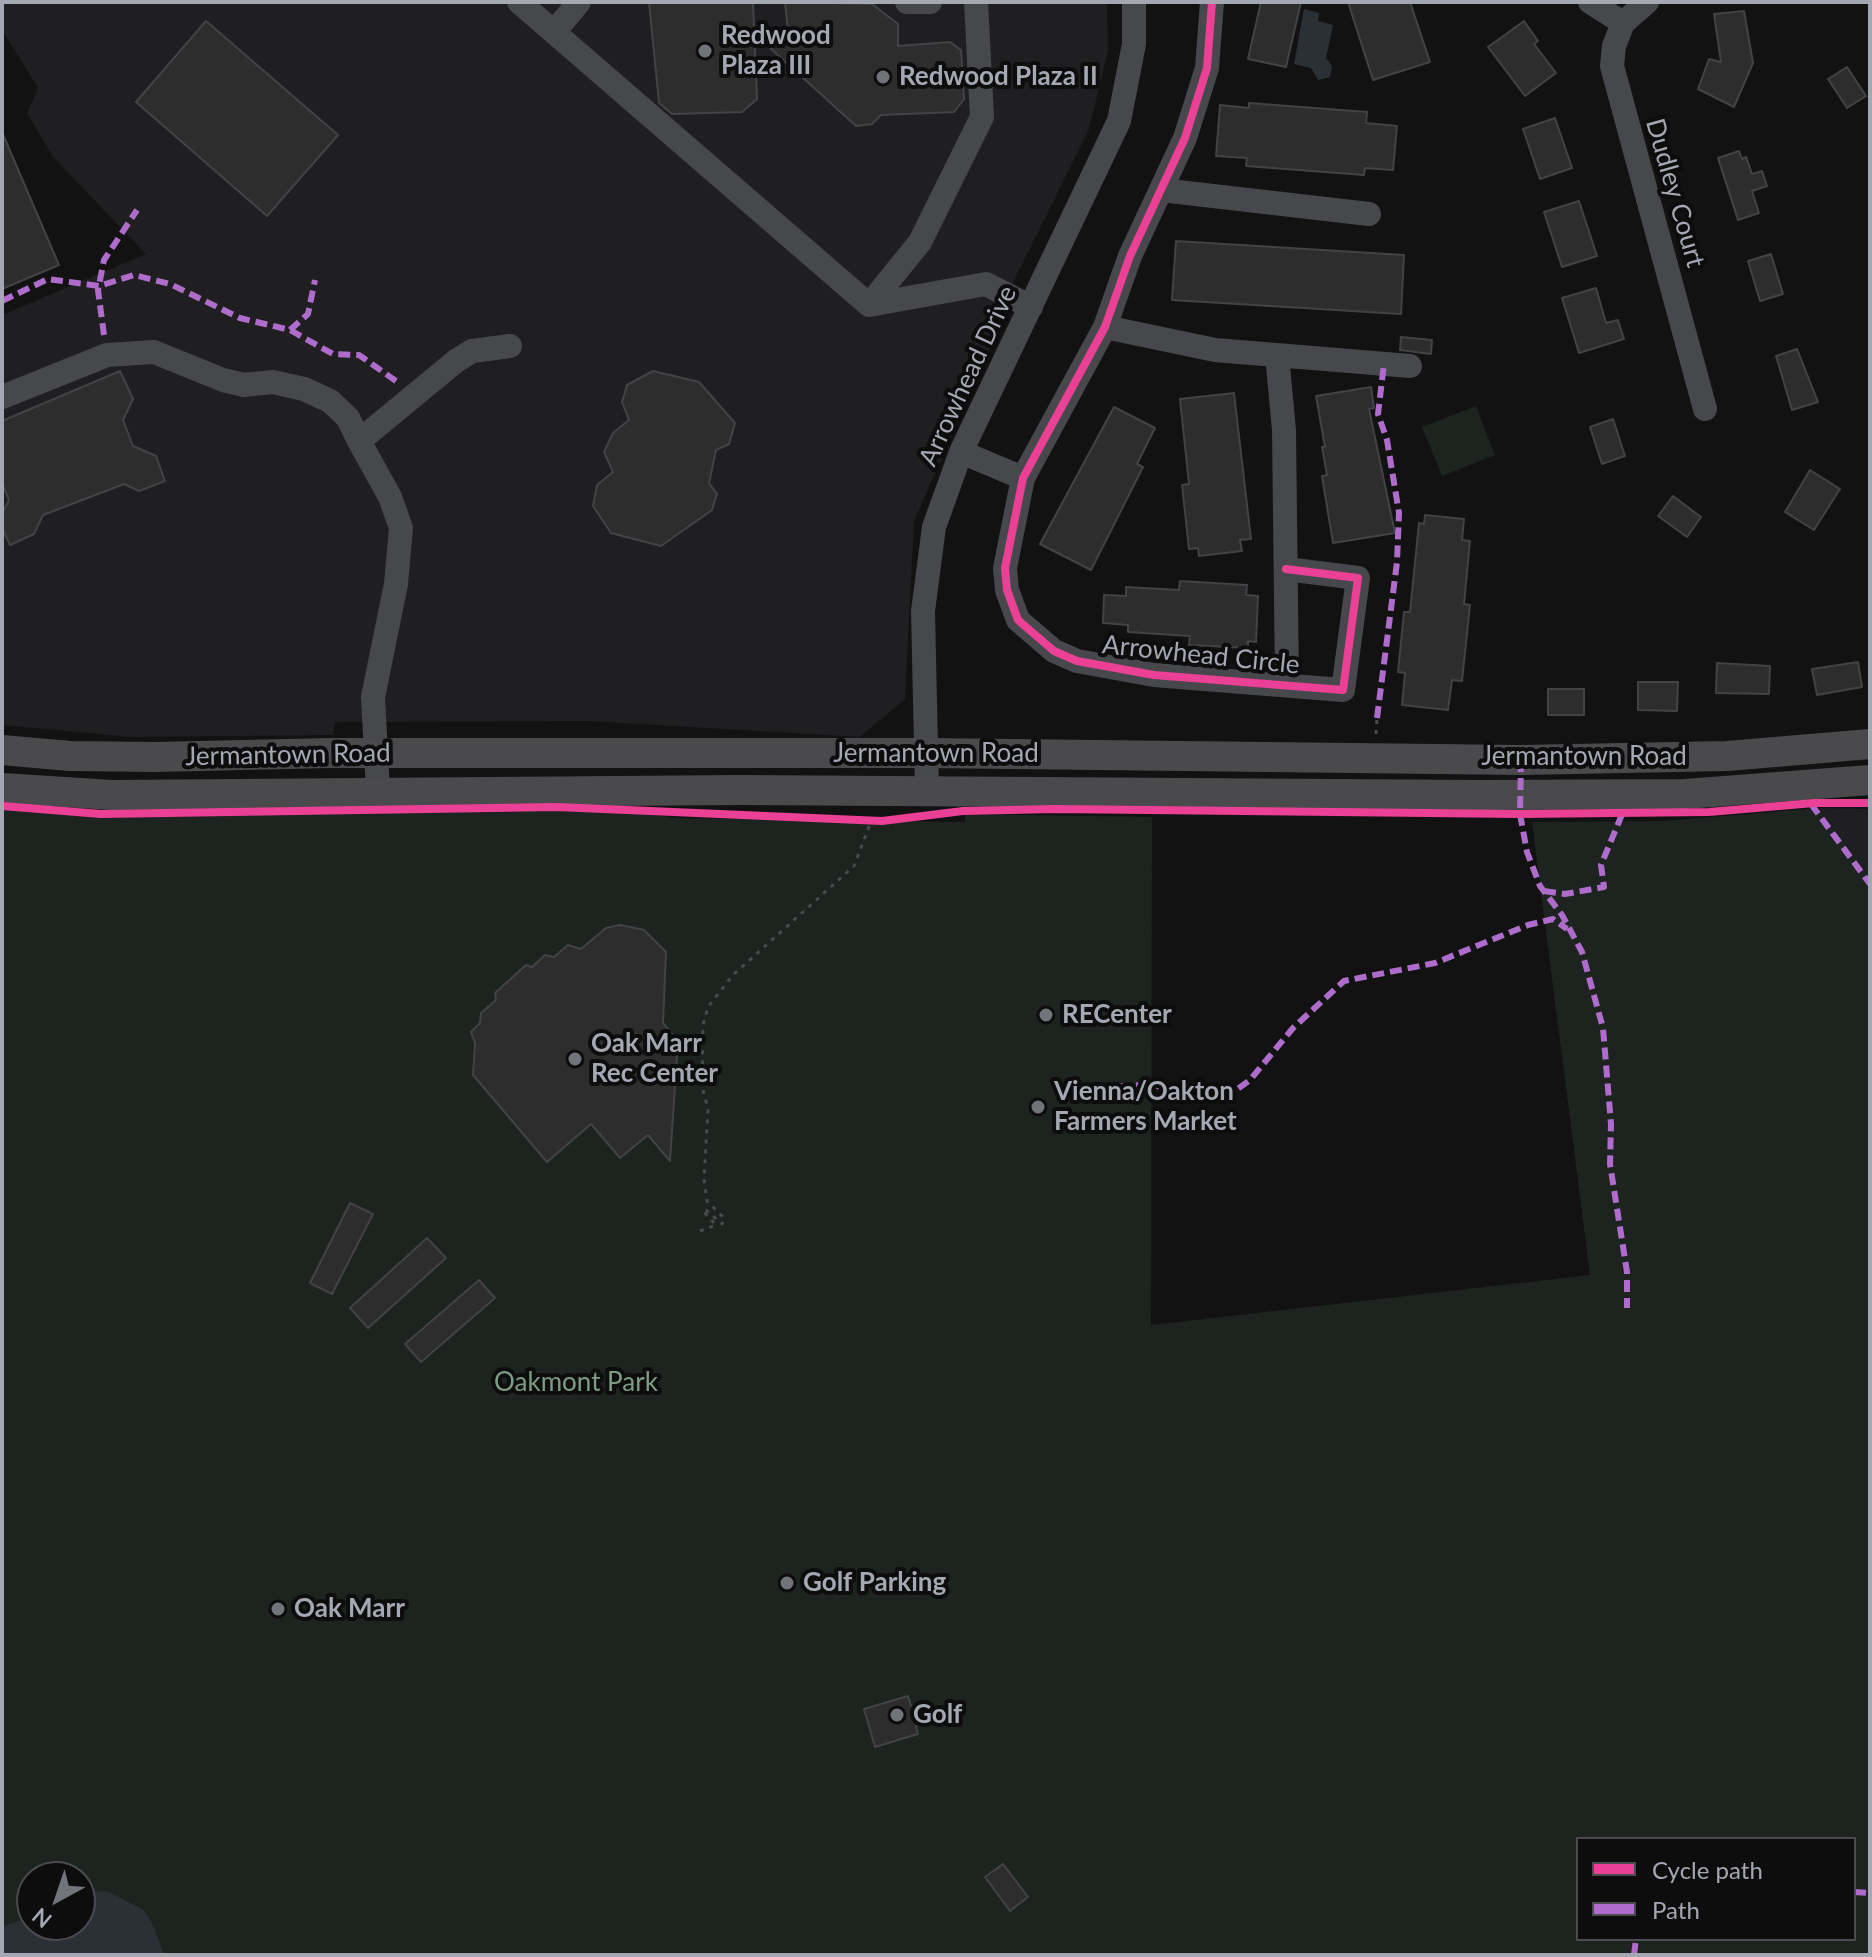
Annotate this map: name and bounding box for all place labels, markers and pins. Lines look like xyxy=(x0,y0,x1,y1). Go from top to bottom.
place label: Redwood Plaza III xyxy=(721,20,831,82)
marker: Redwood Plaza III xyxy=(696,42,714,60)
place label: Redwood Plaza II xyxy=(899,61,1098,93)
marker: Redwood Plaza II xyxy=(874,68,892,86)
place label: RECenter xyxy=(1062,999,1172,1031)
marker: RECenter xyxy=(1037,1006,1055,1024)
place label: Oak Marr Rec Center xyxy=(591,1028,718,1090)
marker: Oak Marr Rec Center xyxy=(566,1050,584,1068)
place label: Vienna/Oakton Farmers Market xyxy=(1054,1076,1237,1138)
marker: Vienna/Oakton Farmers Market xyxy=(1029,1098,1047,1116)
place label: Golf Parking xyxy=(803,1567,946,1599)
marker: Golf Parking xyxy=(778,1574,796,1592)
place label: Oak Marr xyxy=(294,1593,405,1625)
marker: Oak Marr xyxy=(269,1600,287,1618)
place label: Golf xyxy=(913,1699,962,1731)
marker: Golf xyxy=(888,1706,906,1724)

